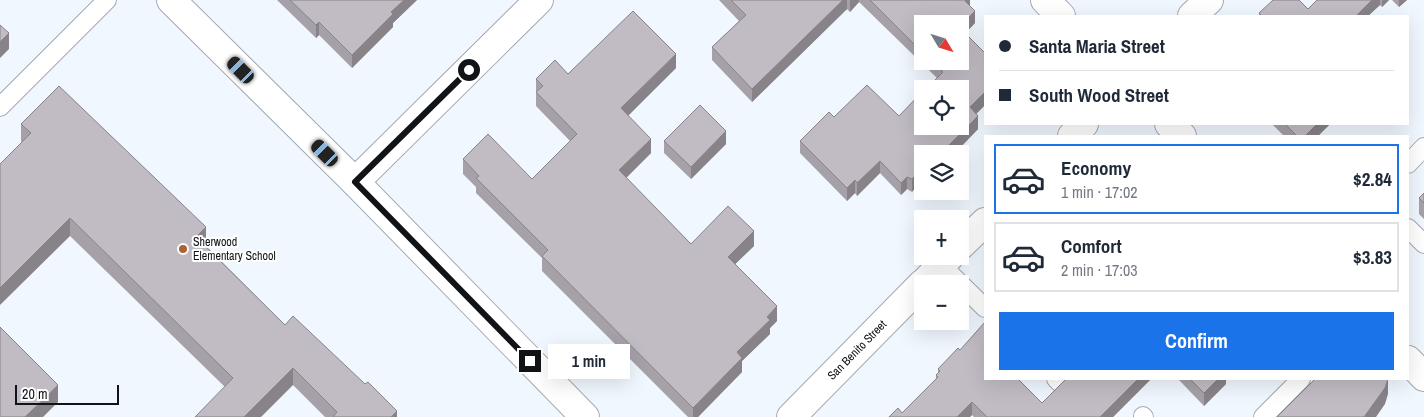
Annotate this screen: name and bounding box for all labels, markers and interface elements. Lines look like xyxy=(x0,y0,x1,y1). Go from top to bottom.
north arrow xyxy=(914,15,969,70)
map controls xyxy=(914,15,969,330)
text: Santa Maria Street xyxy=(1029,33,1165,59)
car xyxy=(225,54,256,86)
route start xyxy=(458,59,480,81)
button: locate xyxy=(914,80,969,135)
text: South Wood Street xyxy=(1029,82,1169,108)
car xyxy=(309,137,340,169)
button: layers xyxy=(914,145,969,200)
text: Economy xyxy=(1061,155,1131,181)
icon: car xyxy=(1001,157,1046,202)
text: $2.84 xyxy=(1353,166,1392,192)
text: 1 min · 17:02 xyxy=(1061,181,1138,203)
button: + xyxy=(914,210,969,265)
text: Comfort xyxy=(1061,233,1122,259)
place label: Sherwood Elementary School xyxy=(193,234,276,264)
icon: car xyxy=(1001,235,1046,280)
marker: Sherwood Elementary School xyxy=(177,243,189,255)
text: $3.83 xyxy=(1353,244,1392,270)
text: 2 min · 17:03 xyxy=(1061,259,1138,281)
button: − xyxy=(914,275,969,330)
button: Confirm xyxy=(999,312,1394,370)
street label: San Benito Street xyxy=(824,316,890,383)
callout: 1 min xyxy=(548,344,630,378)
route end xyxy=(519,350,541,372)
text: 1 min xyxy=(572,350,606,372)
scale bar xyxy=(15,382,119,405)
text: 20 m xyxy=(22,385,48,403)

